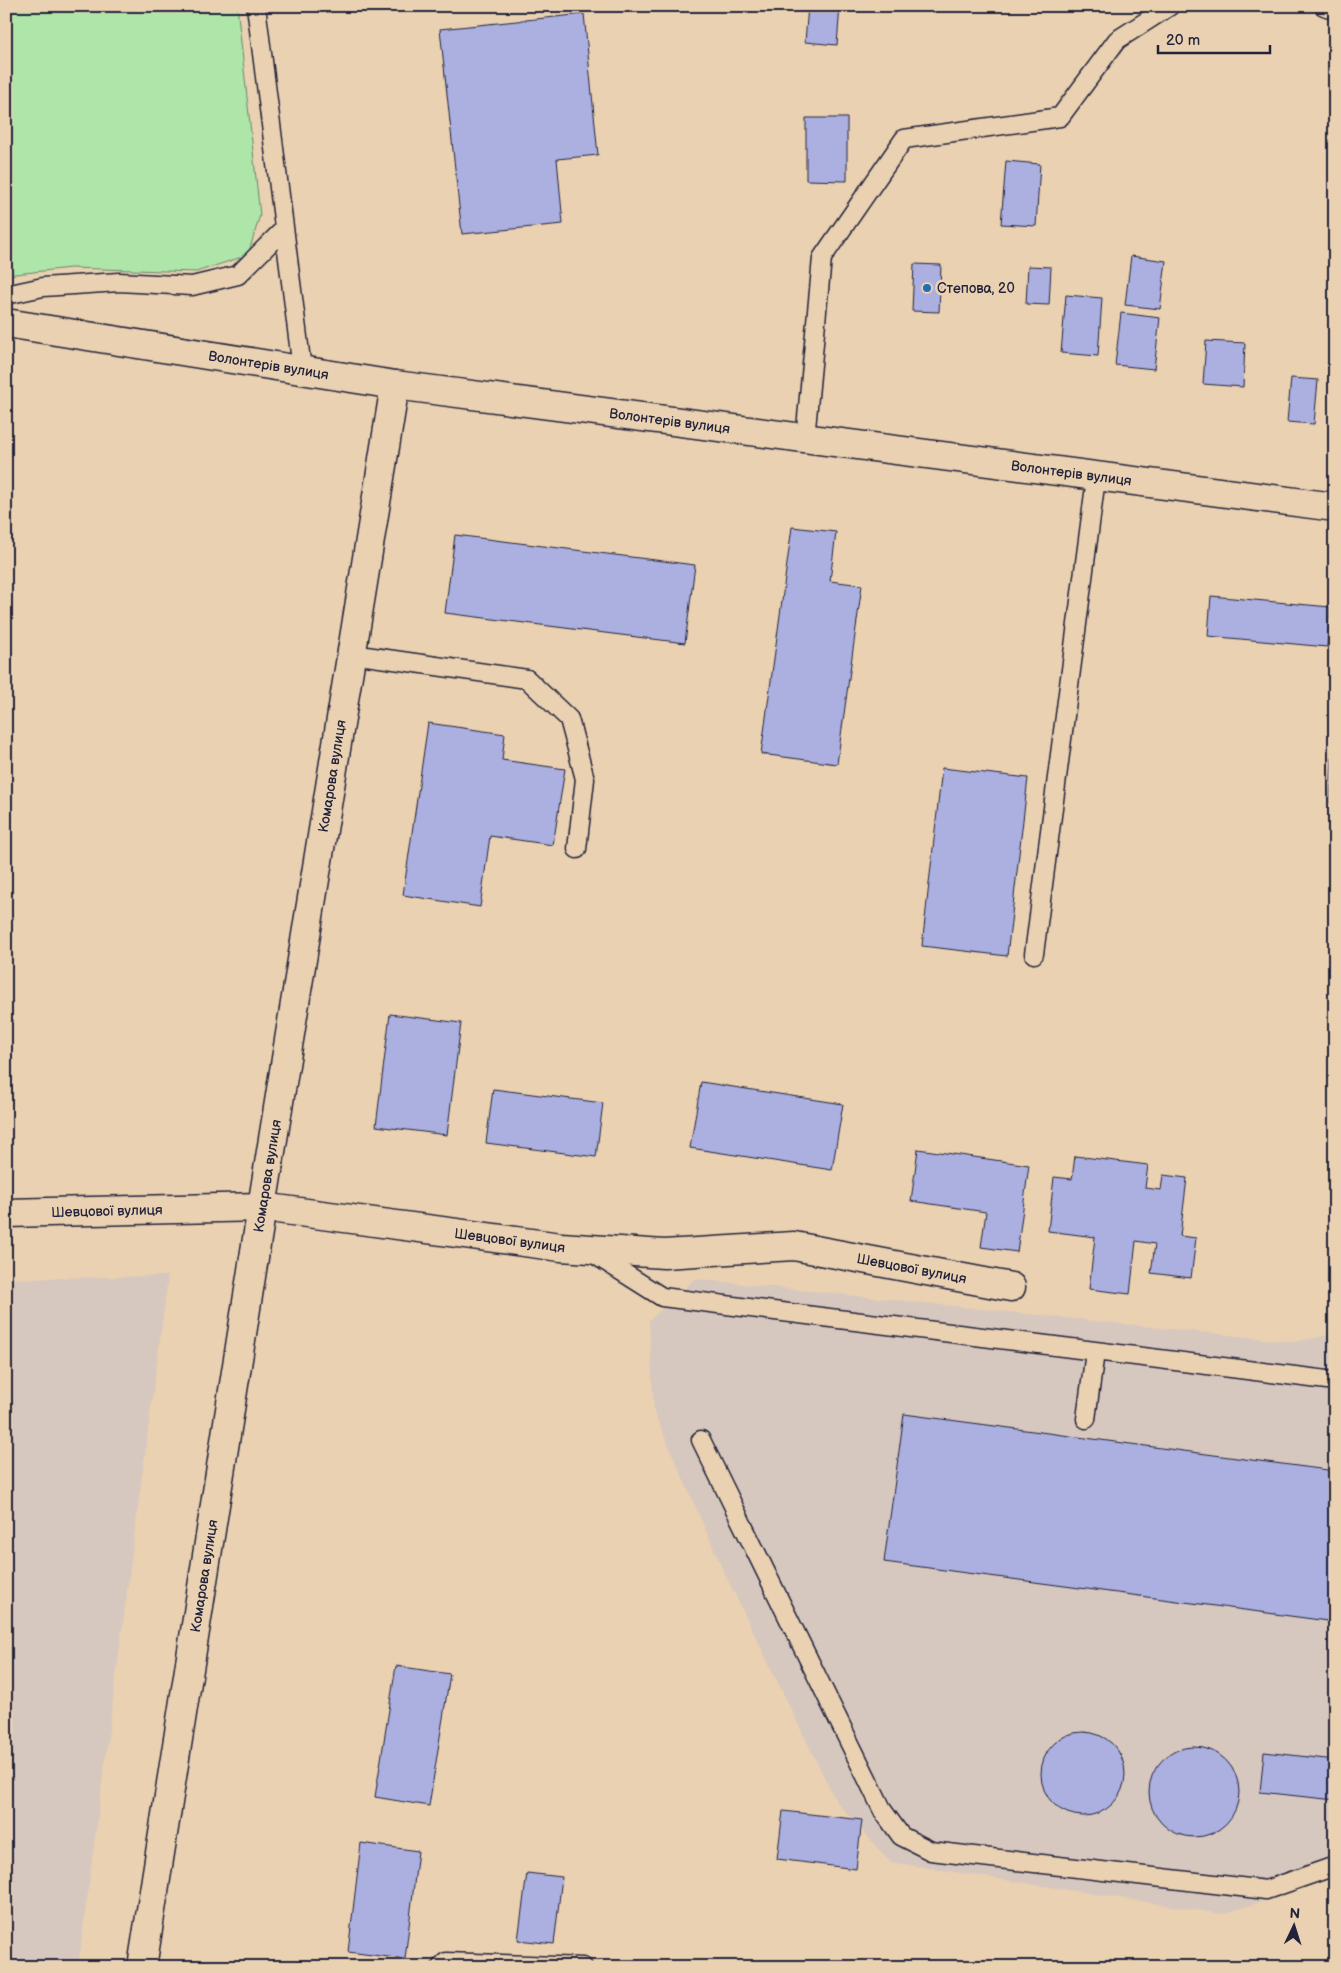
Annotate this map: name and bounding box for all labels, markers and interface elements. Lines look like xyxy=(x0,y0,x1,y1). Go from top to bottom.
scale bar xyxy=(1158,22,1271,54)
text: 20 m xyxy=(1166,31,1200,50)
place label: Степова, 20 xyxy=(937,280,1015,297)
marker: Степова, 20 xyxy=(921,282,933,294)
street label: Волонтерів вулиця xyxy=(207,347,330,383)
street label: Волонтерів вулиця xyxy=(608,404,731,437)
street label: Волонтерів вулиця xyxy=(1010,457,1133,489)
street label: Комарова вулиця xyxy=(314,718,349,834)
street label: Комарова вулиця xyxy=(250,1118,285,1233)
street label: Шевцової вулиця xyxy=(51,1201,163,1220)
street label: Шевцової вулиця xyxy=(453,1224,566,1256)
street label: Шевцової вулиця xyxy=(855,1250,968,1287)
street label: Комарова вулиця xyxy=(186,1518,221,1634)
north arrow xyxy=(1268,1900,1318,1950)
text: N xyxy=(1289,1905,1301,1922)

